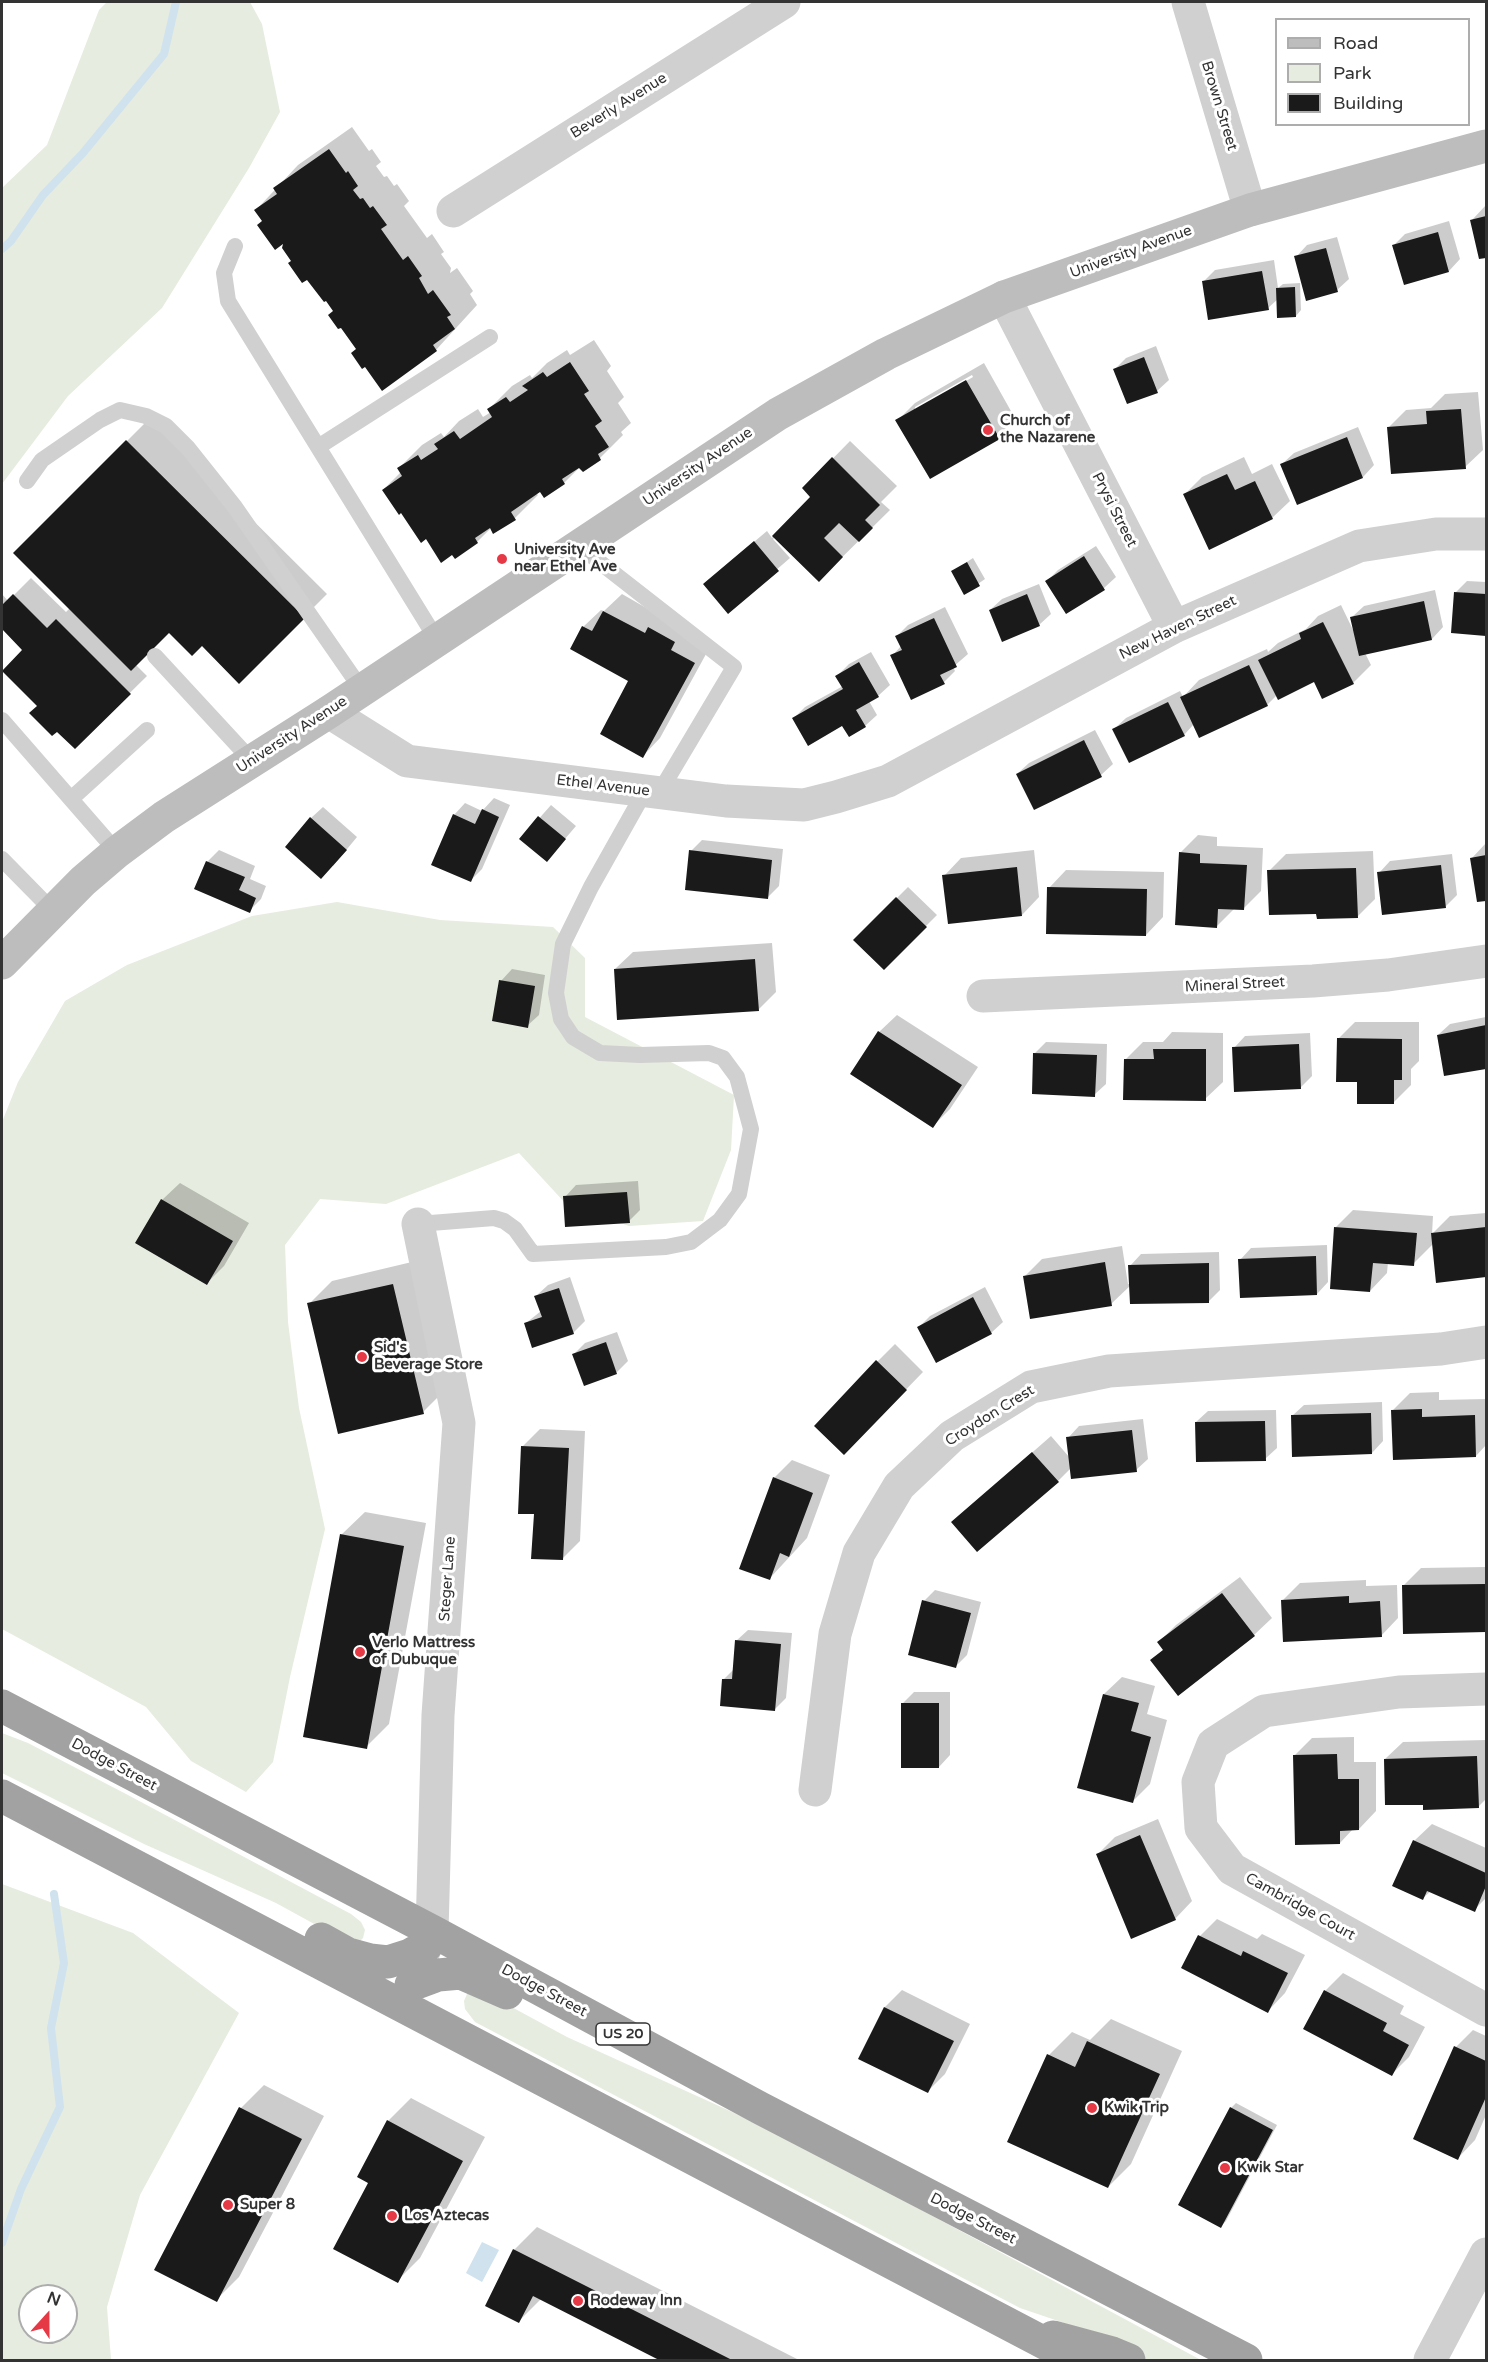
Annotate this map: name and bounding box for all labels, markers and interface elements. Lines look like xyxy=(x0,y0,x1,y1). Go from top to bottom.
legend xyxy=(1275,18,1470,126)
text: Road xyxy=(1333,32,1378,54)
street label: Brown Street xyxy=(1197,59,1241,153)
text: Park xyxy=(1333,62,1371,84)
street label: Beverly Avenue xyxy=(568,69,670,143)
text: Building xyxy=(1333,92,1403,114)
street label: University Avenue xyxy=(1068,222,1194,282)
place label: Church of the Nazarene xyxy=(1000,412,1095,447)
marker: Church of the Nazarene xyxy=(981,423,995,437)
street label: University Avenue xyxy=(640,424,756,510)
street label: Prysi Street xyxy=(1087,470,1141,550)
place label: University Ave near Ethel Ave xyxy=(514,541,617,576)
marker: University Ave near Ethel Ave xyxy=(495,552,509,566)
street label: New Haven Street xyxy=(1117,592,1239,664)
street label: University Avenue xyxy=(233,693,351,777)
street label: Ethel Avenue xyxy=(555,771,651,801)
street label: Mineral Street xyxy=(1184,973,1286,997)
place label: Sid's Beverage Store xyxy=(374,1339,483,1374)
marker: Sid's Beverage Store xyxy=(355,1350,369,1364)
street label: Croydon Crest xyxy=(942,1381,1038,1451)
street label: Steger Lane xyxy=(436,1536,460,1622)
place label: Verlo Mattress of Dubuque xyxy=(372,1634,475,1669)
marker: Verlo Mattress of Dubuque xyxy=(353,1645,367,1659)
street label: Dodge Street xyxy=(68,1735,160,1795)
street label: Cambridge Court xyxy=(1242,1869,1358,1945)
street label: Dodge Street xyxy=(498,1961,590,2021)
road number: US 20 xyxy=(596,2023,650,2045)
place label: Kwik Trip xyxy=(1104,2099,1169,2117)
marker: Kwik Trip xyxy=(1085,2101,1099,2115)
place label: Kwik Star xyxy=(1237,2159,1304,2177)
marker: Kwik Star xyxy=(1218,2161,1232,2175)
street label: Dodge Street xyxy=(927,2190,1019,2248)
place label: Super 8 xyxy=(240,2196,295,2214)
marker: Super 8 xyxy=(221,2198,235,2212)
place label: Los Aztecas xyxy=(404,2207,489,2225)
marker: Los Aztecas xyxy=(385,2209,399,2223)
north arrow xyxy=(18,2284,78,2344)
text: N xyxy=(44,2287,63,2311)
place label: Rodeway Inn xyxy=(590,2292,682,2310)
marker: Rodeway Inn xyxy=(571,2294,585,2308)

